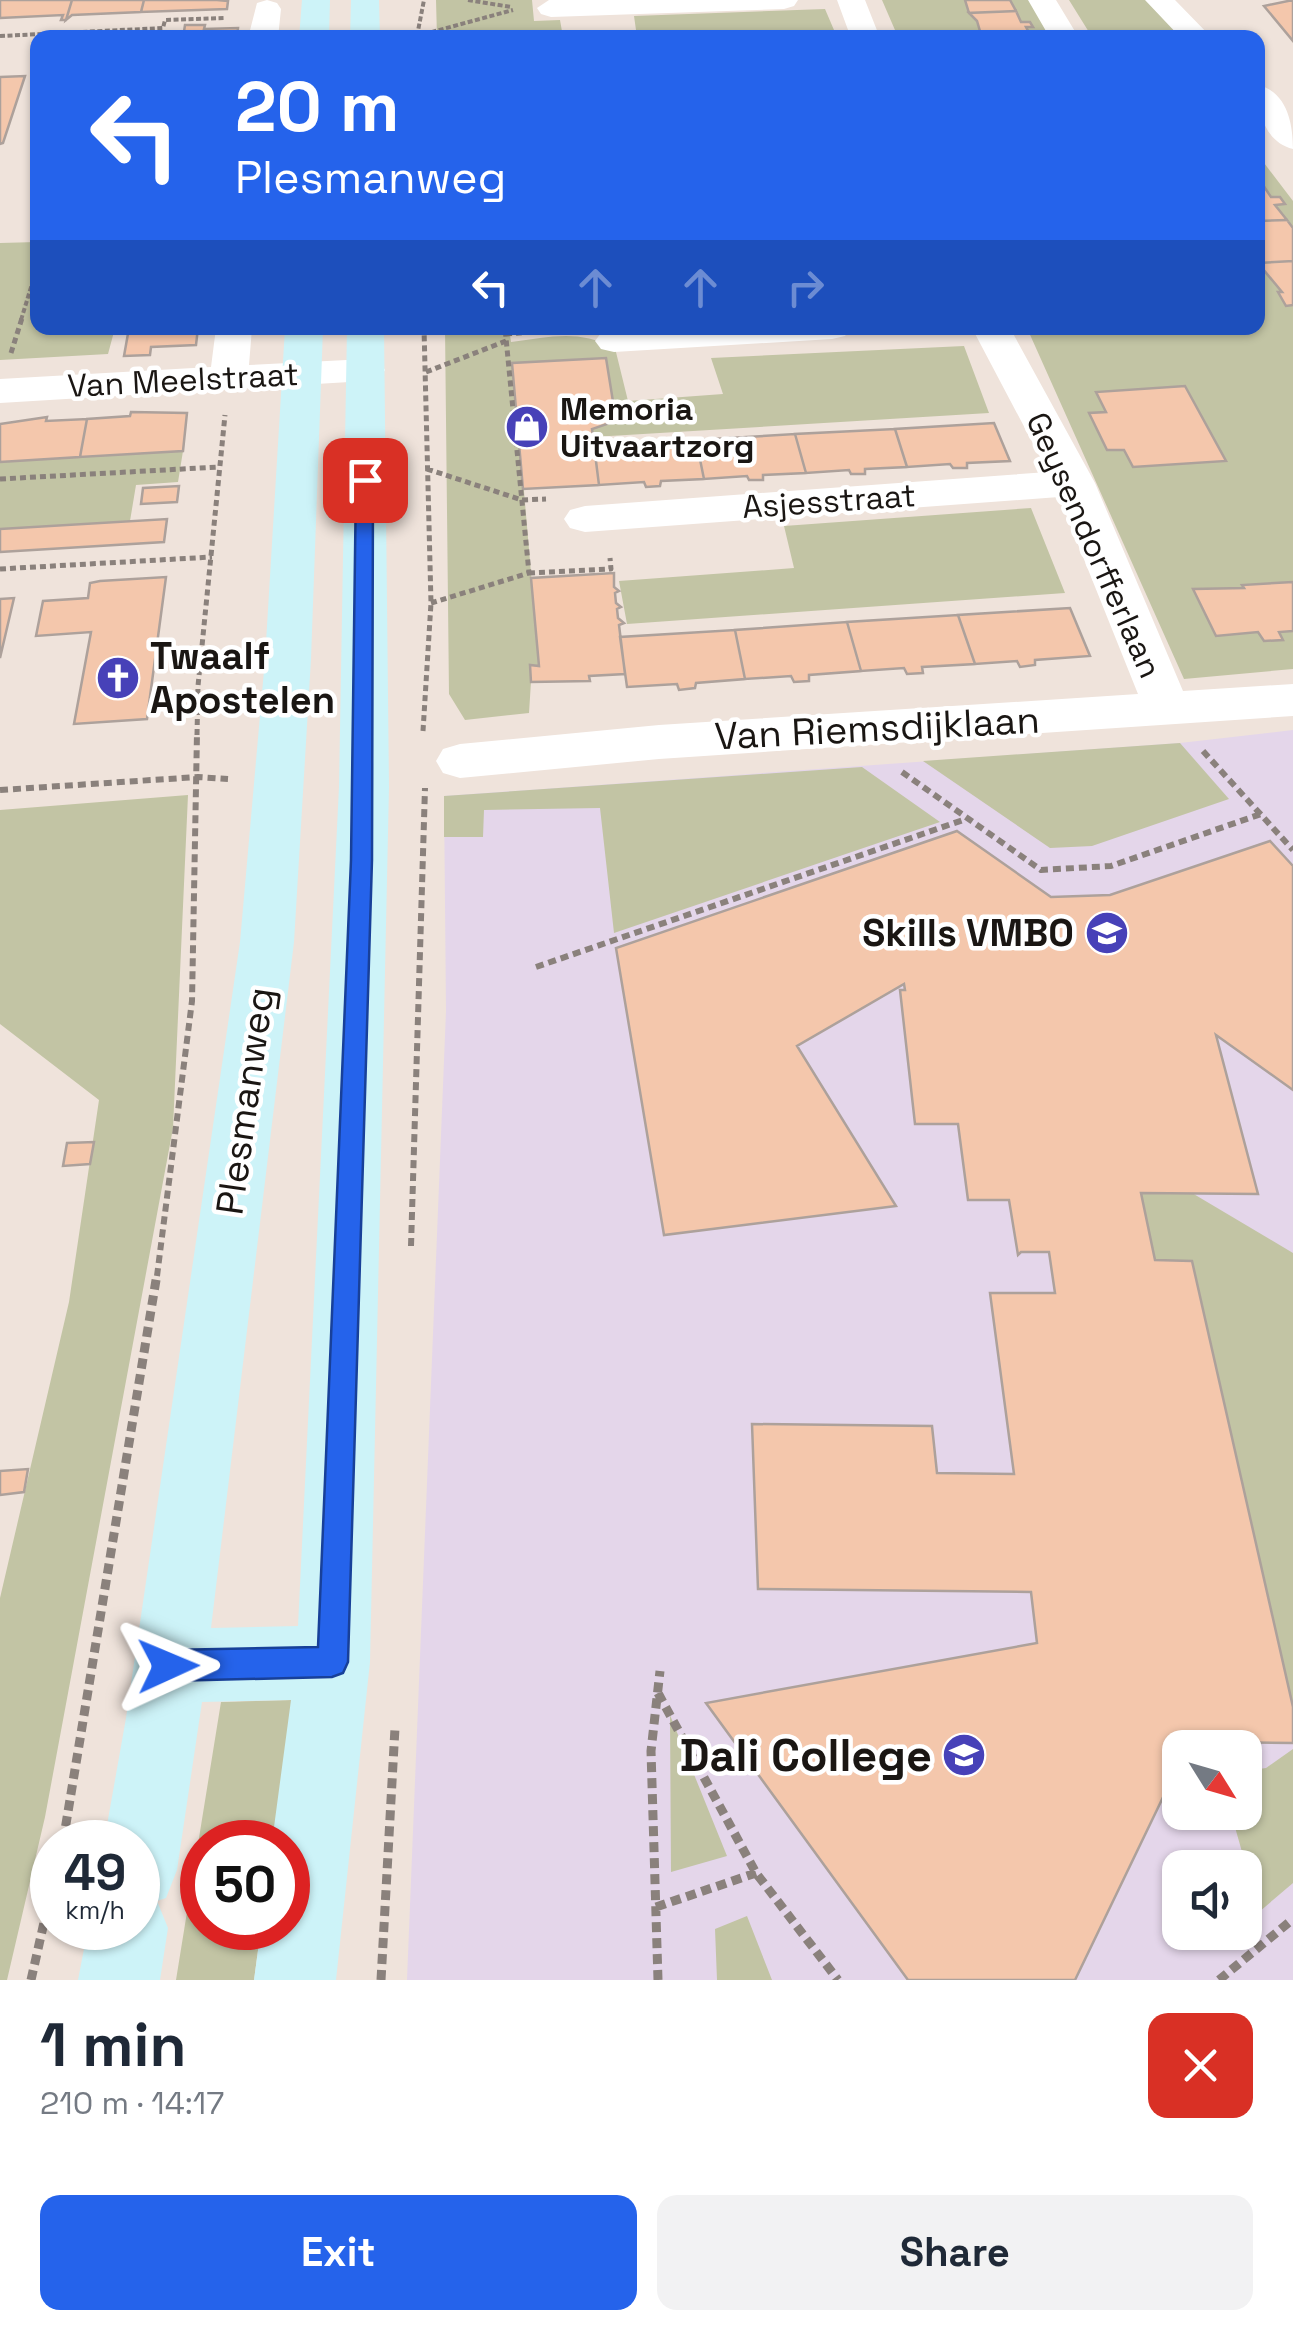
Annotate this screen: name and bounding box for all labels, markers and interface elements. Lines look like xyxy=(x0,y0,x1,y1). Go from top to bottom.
text: 20 m xyxy=(235,62,400,151)
icon: left xyxy=(70,70,200,200)
text: Plesmanweg xyxy=(235,149,507,206)
icon: left xyxy=(463,260,518,315)
icon: ahead xyxy=(568,260,623,315)
icon: ahead xyxy=(673,260,728,315)
icon: right xyxy=(778,260,833,315)
street label: Van Meelstraat xyxy=(66,354,300,406)
place label: Memoria Uitvaartzorg xyxy=(560,389,754,466)
shop icon: Memoria Uitvaartzorg xyxy=(504,404,550,450)
street label: Geysendorfferlaan xyxy=(1017,406,1171,684)
pin xyxy=(323,438,408,523)
icon: arrive xyxy=(338,453,393,508)
street label: Asjesstraat xyxy=(741,475,917,527)
place label: Twaalf Apostelen xyxy=(150,632,335,724)
church icon: Twaalf Apostelen xyxy=(95,655,141,701)
street label: Van Riemsdijklaan xyxy=(713,696,1041,760)
place label: Skills VMBO xyxy=(862,909,1074,957)
school or university icon: Skills VMBO xyxy=(1084,910,1130,956)
street label: Plesmanweg xyxy=(205,984,285,1218)
position arrow xyxy=(116,1614,220,1718)
place label: Dali College xyxy=(680,1727,932,1784)
north arrow xyxy=(1162,1730,1262,1830)
map controls xyxy=(1162,1730,1262,1950)
school or university icon: Dali College xyxy=(941,1732,987,1778)
speed limit sign: 50 xyxy=(180,1820,310,1950)
text: 49 xyxy=(64,1841,126,1905)
button: sound xyxy=(1162,1850,1262,1950)
text: km/h xyxy=(65,1894,125,1926)
text: 1 min xyxy=(40,2007,187,2084)
button: close xyxy=(1148,2013,1253,2118)
text: 210 m · 14:17 xyxy=(40,2083,224,2123)
button: Exit xyxy=(40,2195,637,2310)
button: Share xyxy=(657,2195,1253,2310)

